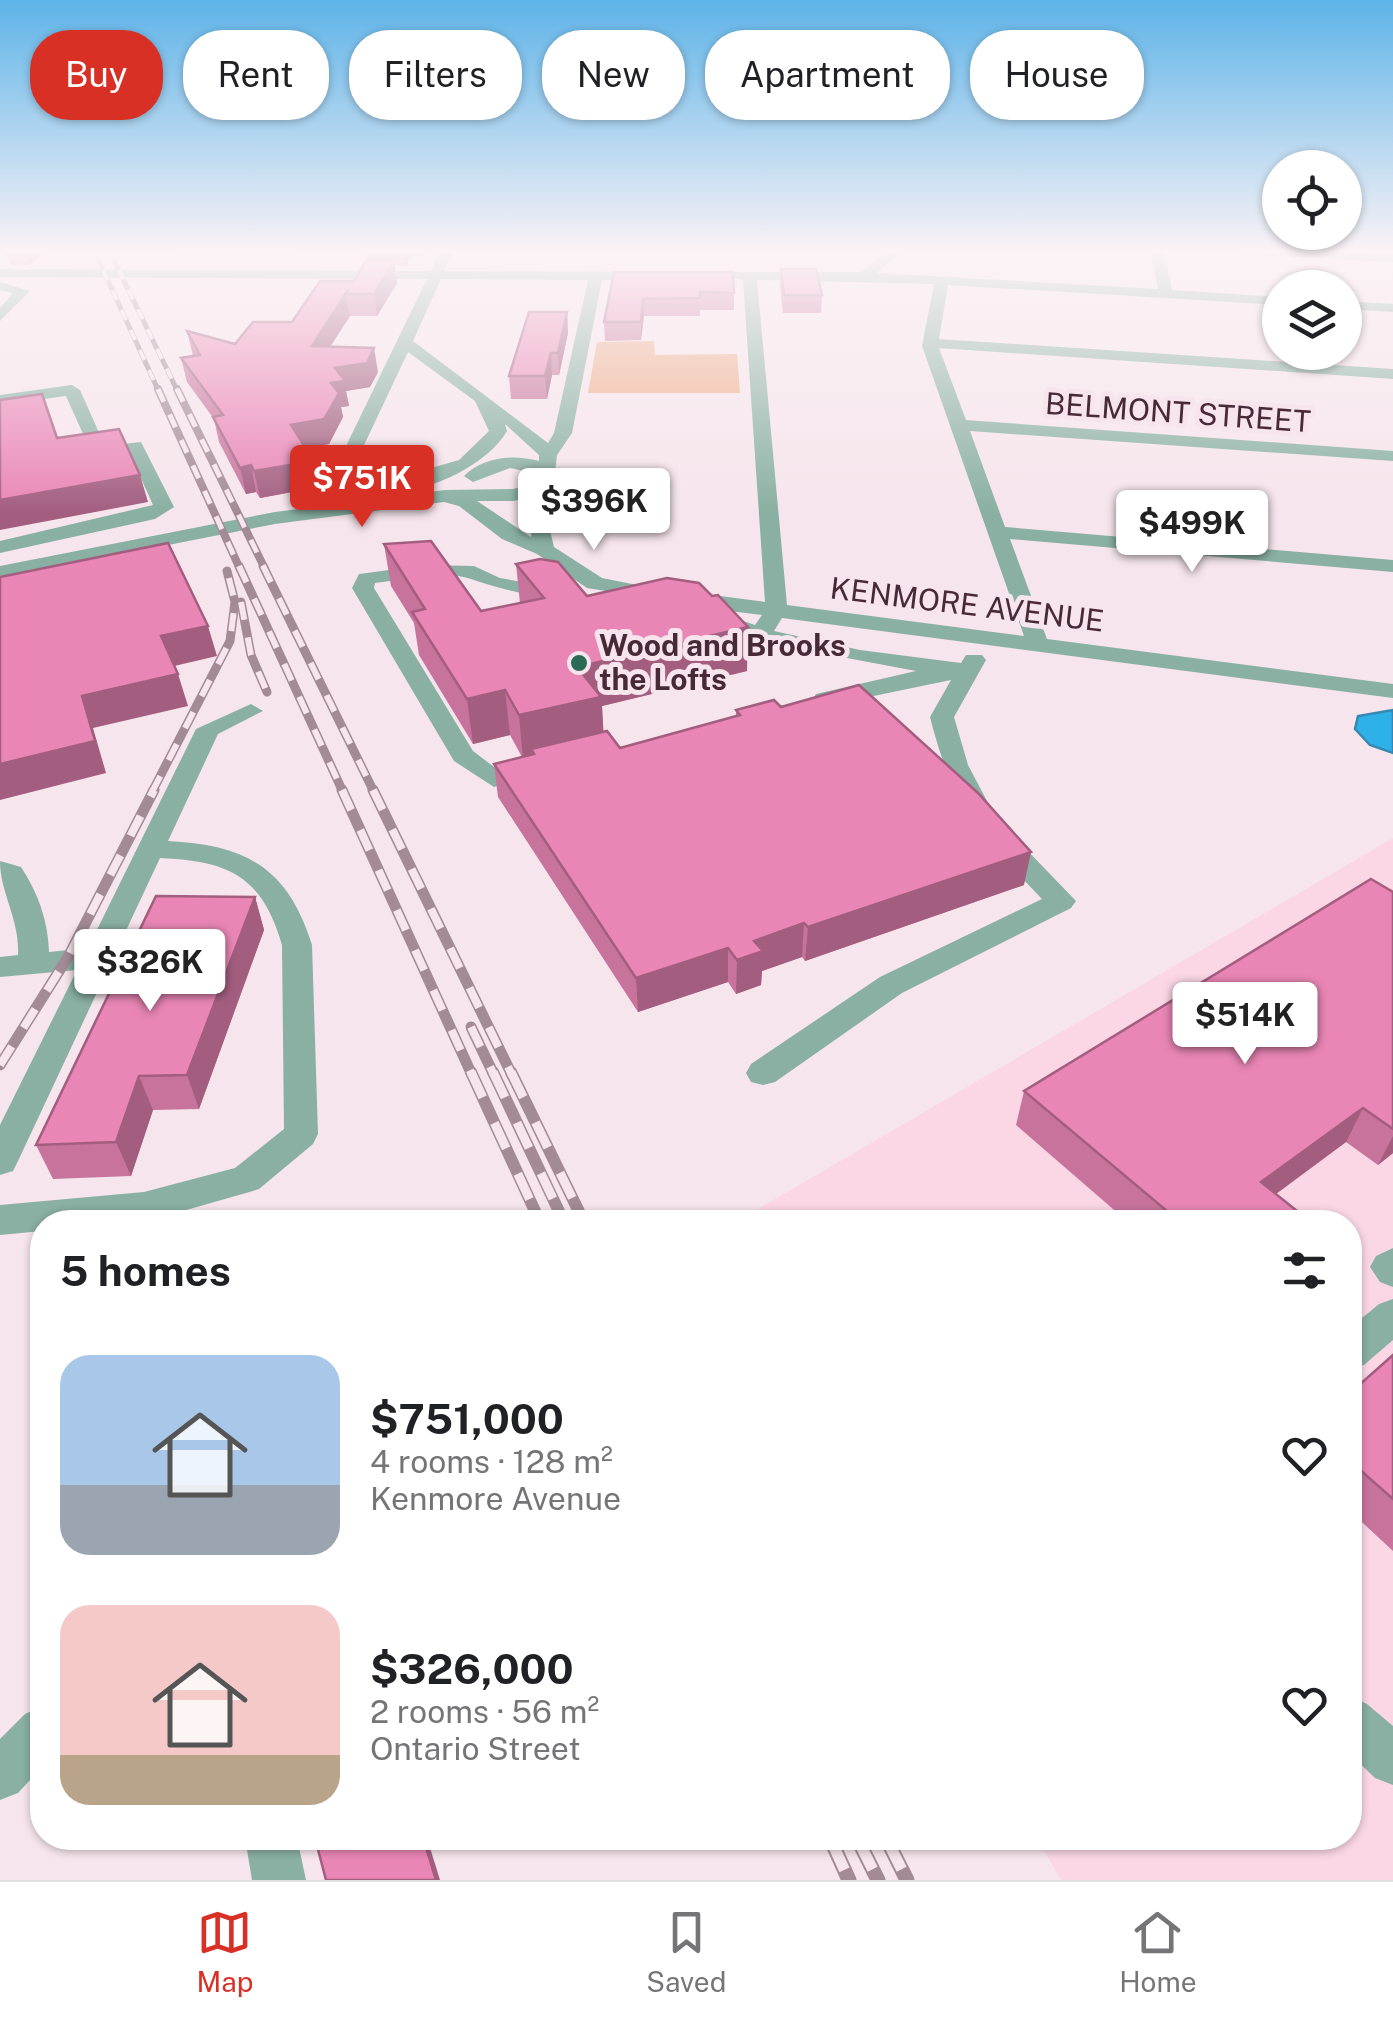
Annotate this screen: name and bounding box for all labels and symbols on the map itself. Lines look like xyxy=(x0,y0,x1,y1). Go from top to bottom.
street label: BELMONT STREET xyxy=(1044,385,1312,439)
pin: $751K xyxy=(292,445,432,530)
pin: $396K xyxy=(524,468,664,553)
pin: $499K xyxy=(1122,490,1262,575)
street label: KENMORE AVENUE xyxy=(828,569,1106,639)
place label: Wood and Brooks the Lofts xyxy=(599,627,846,697)
marker: Wood and Brooks the Lofts xyxy=(568,652,590,674)
pin: $326K xyxy=(80,929,220,1014)
pin: $514K xyxy=(1175,982,1315,1067)

